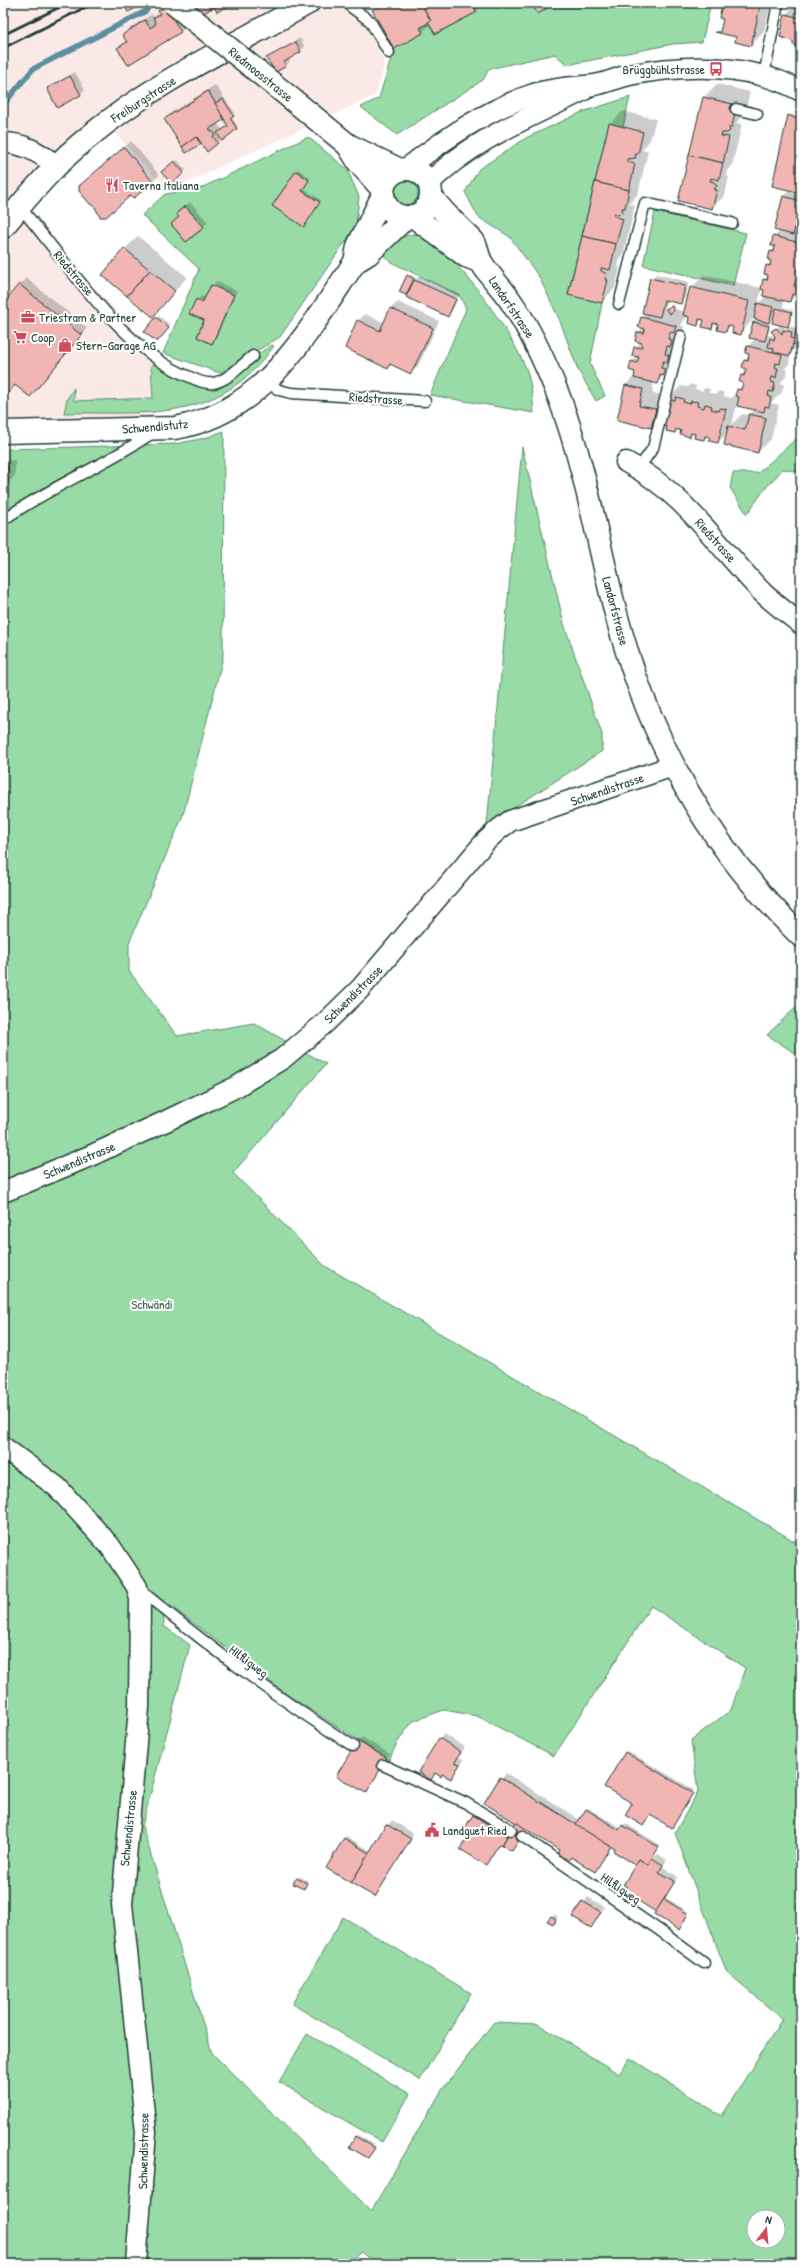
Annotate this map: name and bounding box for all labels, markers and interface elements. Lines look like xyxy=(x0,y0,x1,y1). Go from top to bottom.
street label: Riedmoosstrasse xyxy=(225,42,297,106)
place label: Brüggbühlstrasse xyxy=(622,60,705,78)
bus stop icon: Brüggbühlstrasse xyxy=(708,61,724,77)
street label: Freiburgstrasse xyxy=(106,71,179,127)
place label: Taverna Italiana xyxy=(123,176,199,194)
restaurant icon: Taverna Italiana xyxy=(104,177,120,193)
street label: Riedstrasse xyxy=(50,247,98,299)
street label: Landorfstrasse xyxy=(485,273,539,341)
place label: Triestram & Partner xyxy=(39,308,136,326)
office icon: Triestram & Partner xyxy=(20,309,36,325)
place label: Coop xyxy=(31,328,55,346)
supermarket icon: Coop xyxy=(12,329,28,345)
place label: Stern-Garage AG xyxy=(76,336,156,354)
shop icon: Stern-Garage AG xyxy=(57,337,73,353)
street label: Riedstrasse xyxy=(349,387,403,409)
street label: Schwendistutz xyxy=(121,414,189,438)
street label: Riedstrasse xyxy=(691,514,741,566)
street label: Landorfstrasse xyxy=(598,575,634,647)
street label: Schwendistrasse xyxy=(568,768,646,810)
street label: Schwendistrasse xyxy=(320,961,386,1027)
street label: Schwendistrasse xyxy=(40,1137,118,1183)
park label: Schwändi xyxy=(131,1295,173,1313)
street label: Hilfligweg xyxy=(226,1640,272,1682)
street label: Schwendistrasse xyxy=(115,1789,141,1867)
place label: Landguet Ried xyxy=(443,1821,507,1839)
public building icon: Landguet Ried xyxy=(424,1822,440,1838)
street label: Hilfligweg xyxy=(597,1868,645,1908)
street label: Schwendistrasse xyxy=(133,2113,153,2189)
north arrow xyxy=(746,2209,786,2249)
text: N xyxy=(764,2212,774,2227)

